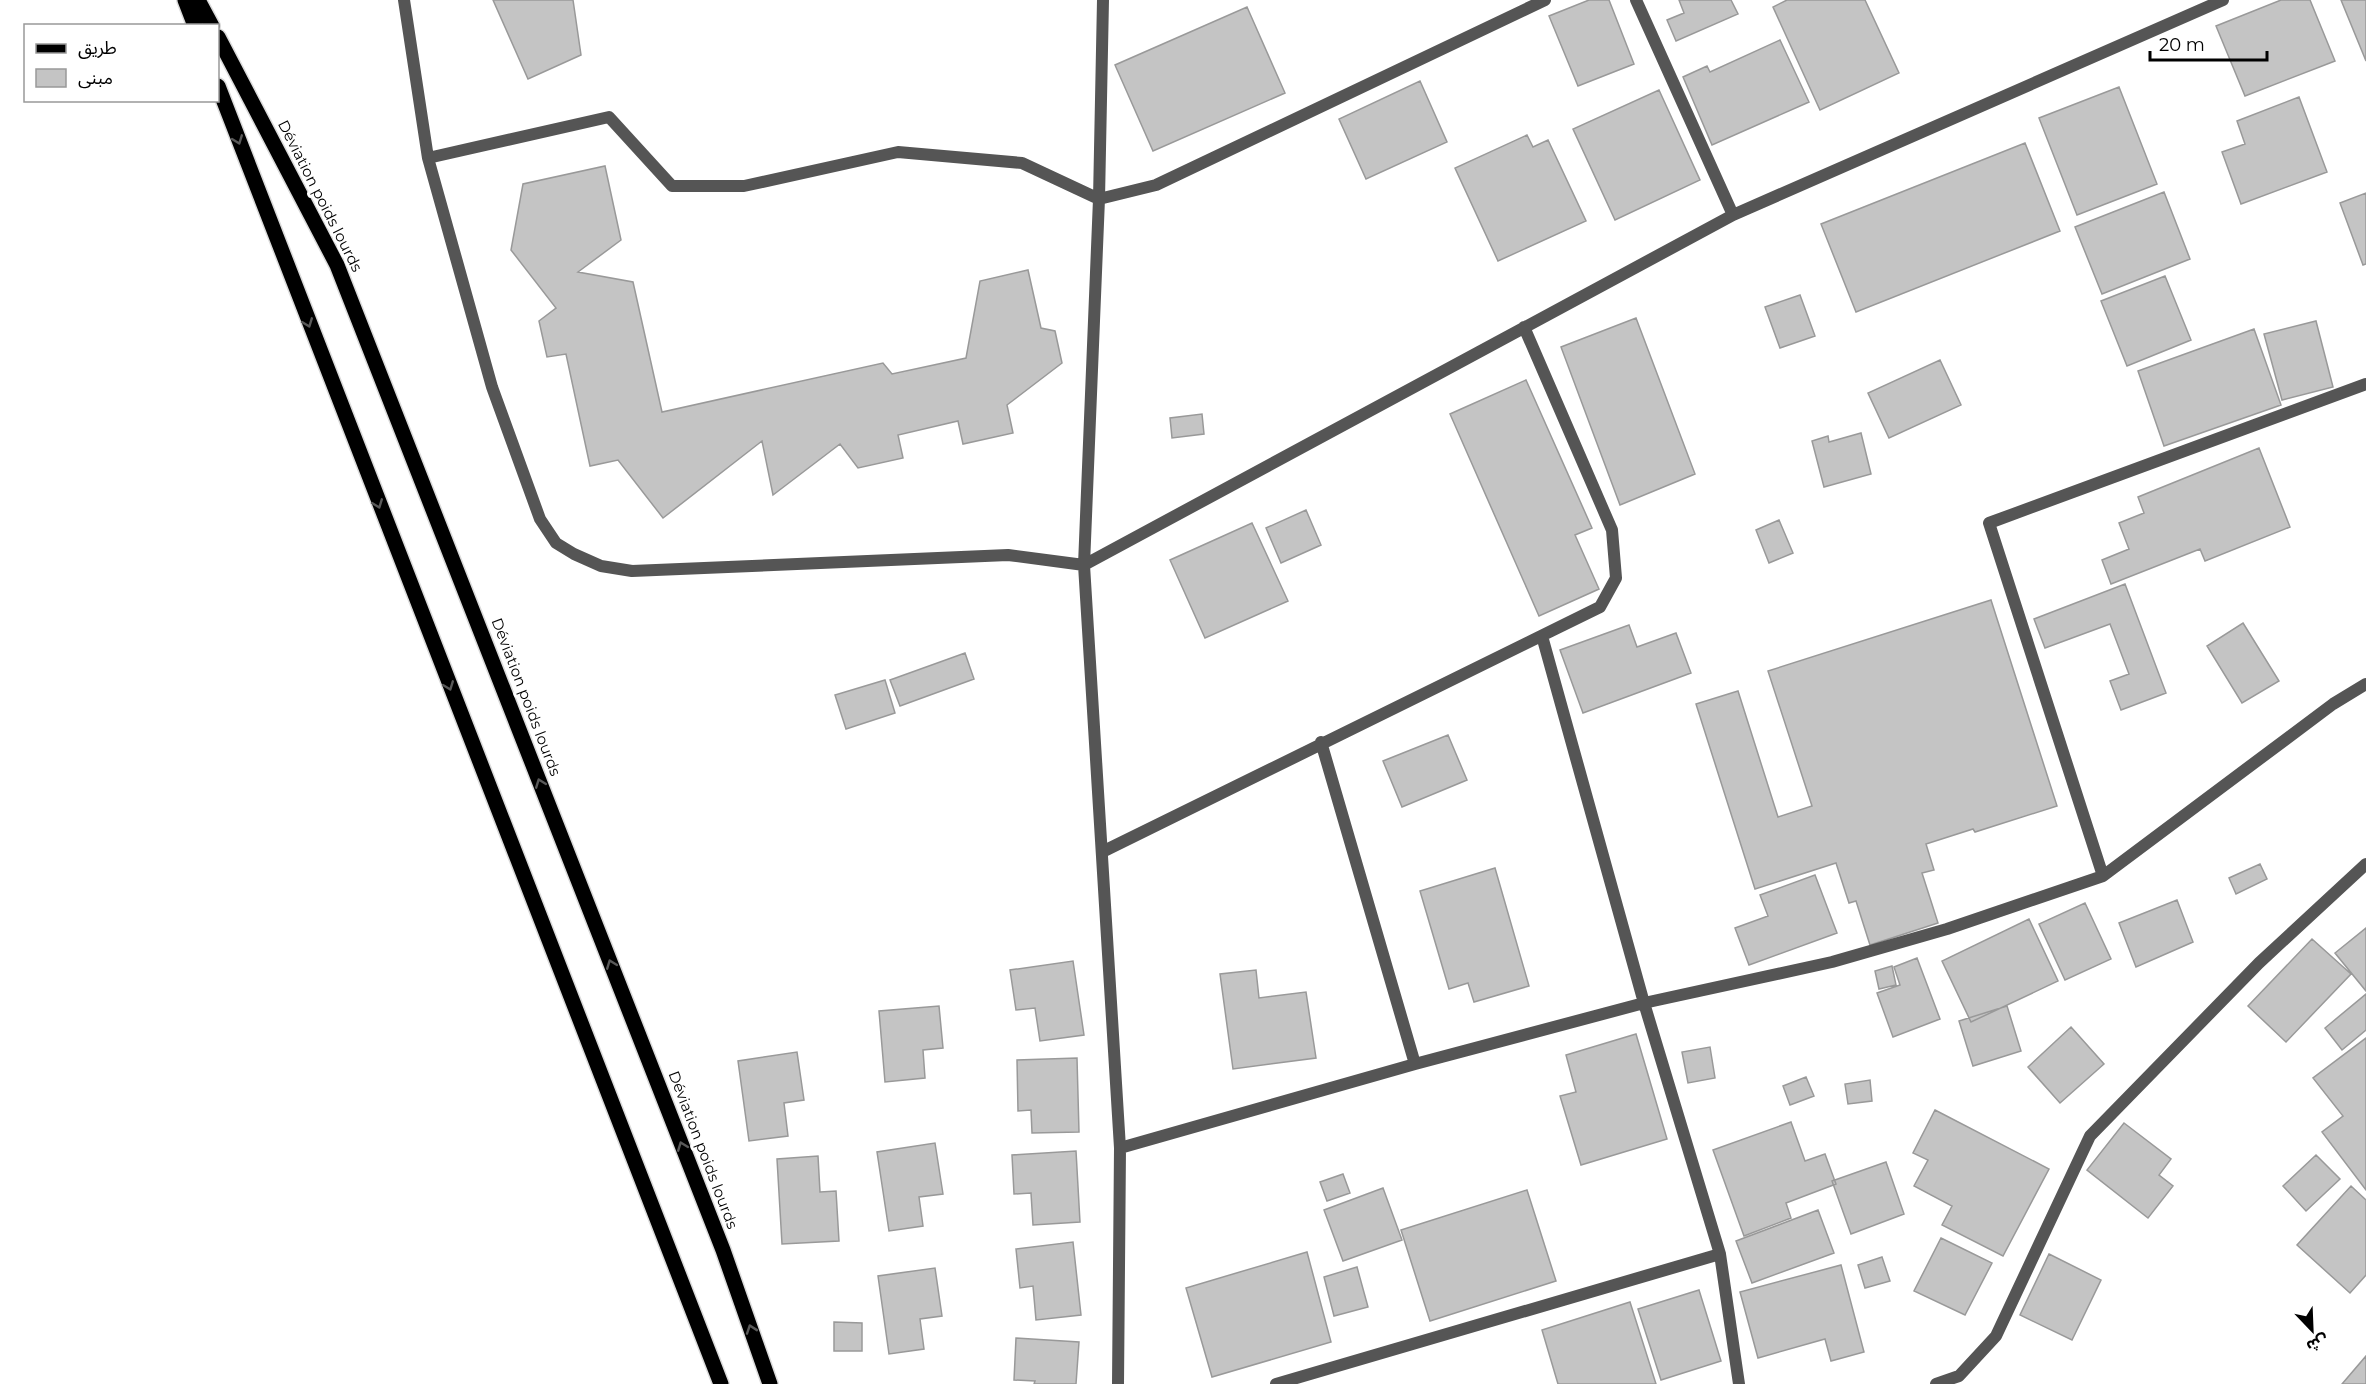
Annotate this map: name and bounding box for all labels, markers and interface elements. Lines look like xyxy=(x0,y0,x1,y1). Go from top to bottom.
legend xyxy=(24,24,219,102)
scale bar xyxy=(2150,24,2267,62)
text: 20 m xyxy=(2159,34,2205,56)
text: طريق xyxy=(78,37,117,59)
text: مبنى xyxy=(78,67,113,89)
street label: Déviation poids lourds xyxy=(274,117,367,275)
one-way arrow xyxy=(231,134,243,145)
one-way arrow xyxy=(301,316,313,327)
one-way arrow xyxy=(371,498,384,509)
street label: Déviation poids lourds xyxy=(488,615,565,779)
one-way arrow xyxy=(442,680,454,691)
one-way arrow xyxy=(535,778,547,789)
one-way arrow xyxy=(606,960,619,970)
street label: Déviation poids lourds xyxy=(665,1068,742,1232)
one-way arrow xyxy=(677,1141,690,1152)
north arrow xyxy=(2282,1300,2342,1360)
one-way arrow xyxy=(745,1324,758,1335)
text: ش xyxy=(2304,1330,2331,1356)

